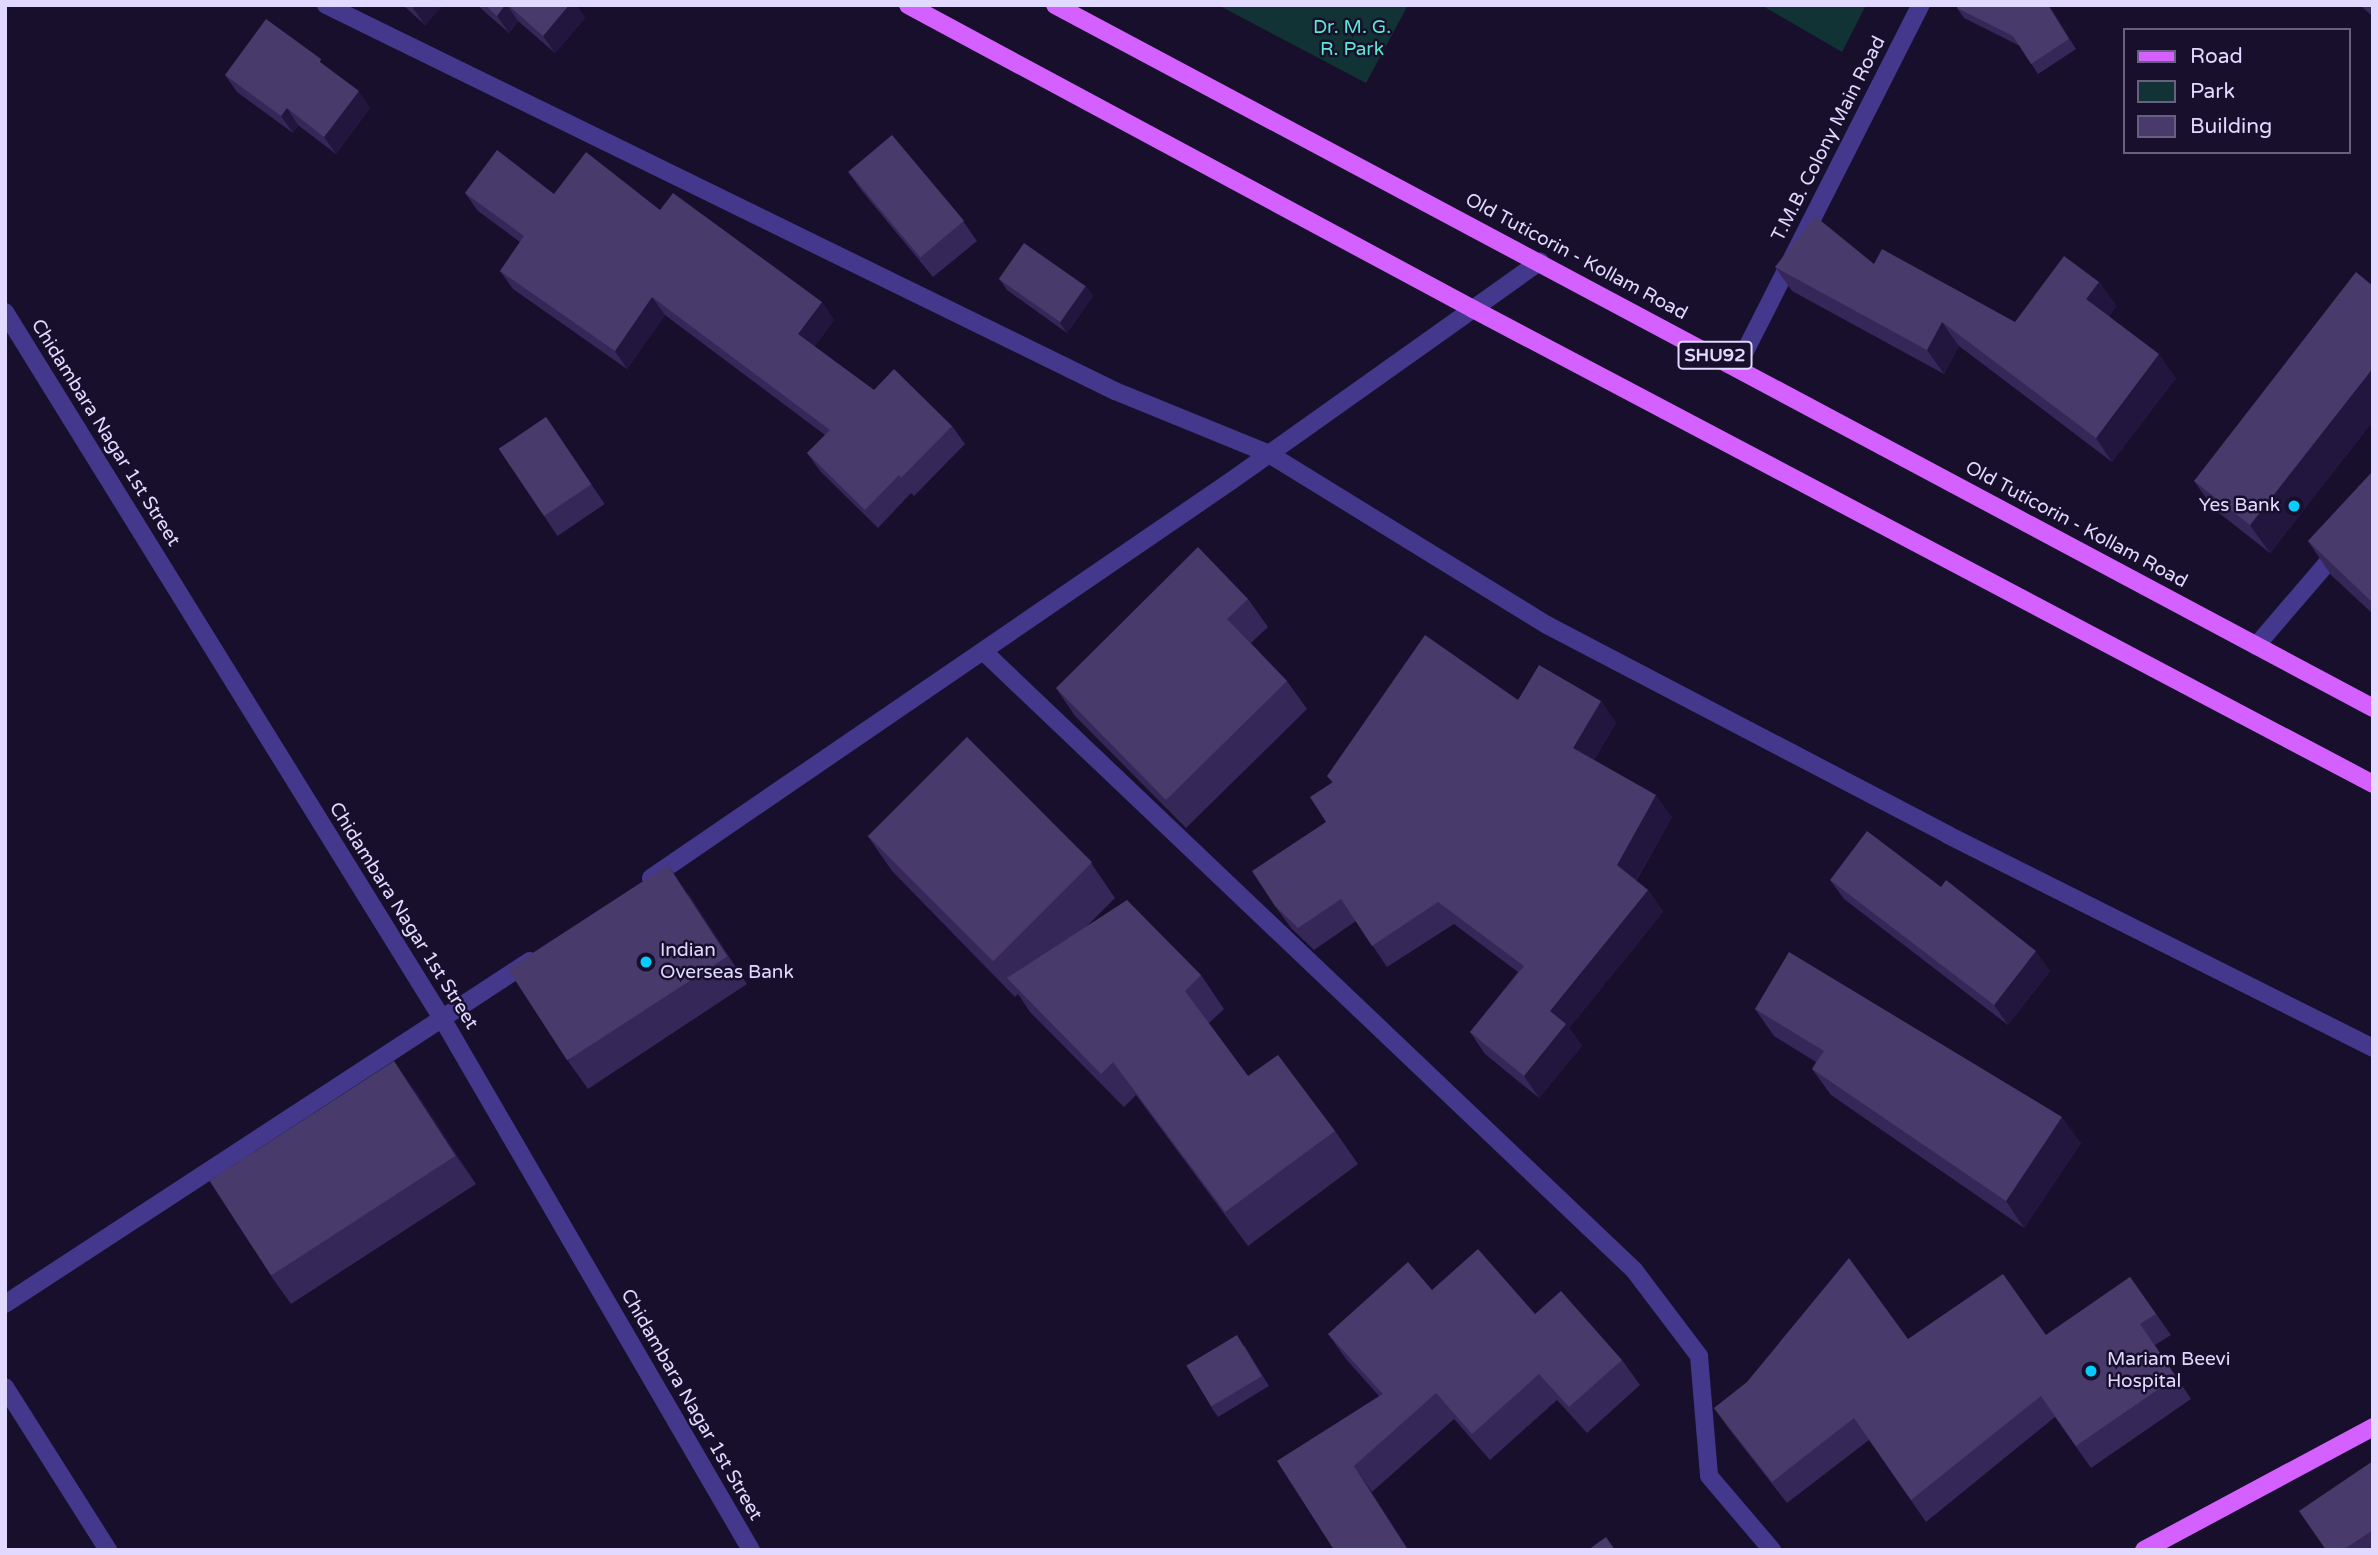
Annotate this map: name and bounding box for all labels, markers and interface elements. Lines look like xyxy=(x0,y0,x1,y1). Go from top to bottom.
park label: Dr. M. G. R. Park xyxy=(1313,17,1391,61)
legend xyxy=(2122,28,2350,154)
street label: T.M.B. Colony Main Road xyxy=(1767,33,1891,245)
text: Road xyxy=(2190,44,2243,69)
text: Park xyxy=(2190,79,2235,104)
text: Building xyxy=(2190,114,2272,139)
street label: Old Tuticorin - Kollam Road xyxy=(1461,189,1691,325)
street label: Chidambara Nagar 1st Street xyxy=(26,315,184,551)
road number: SHU92 xyxy=(1676,340,1754,370)
street label: Old Tuticorin - Kollam Road xyxy=(1961,457,2191,593)
place label: Yes Bank xyxy=(2199,495,2280,517)
marker: Yes Bank xyxy=(2286,498,2302,514)
street label: Chidambara Nagar 1st Street xyxy=(324,798,482,1034)
place label: Indian Overseas Bank xyxy=(660,940,794,984)
marker: Indian Overseas Bank xyxy=(638,954,654,970)
street label: Chidambara Nagar 1st Street xyxy=(615,1285,767,1525)
place label: Mariam Beevi Hospital xyxy=(2107,1349,2230,1393)
marker: Mariam Beevi Hospital xyxy=(2081,1361,2101,1381)

